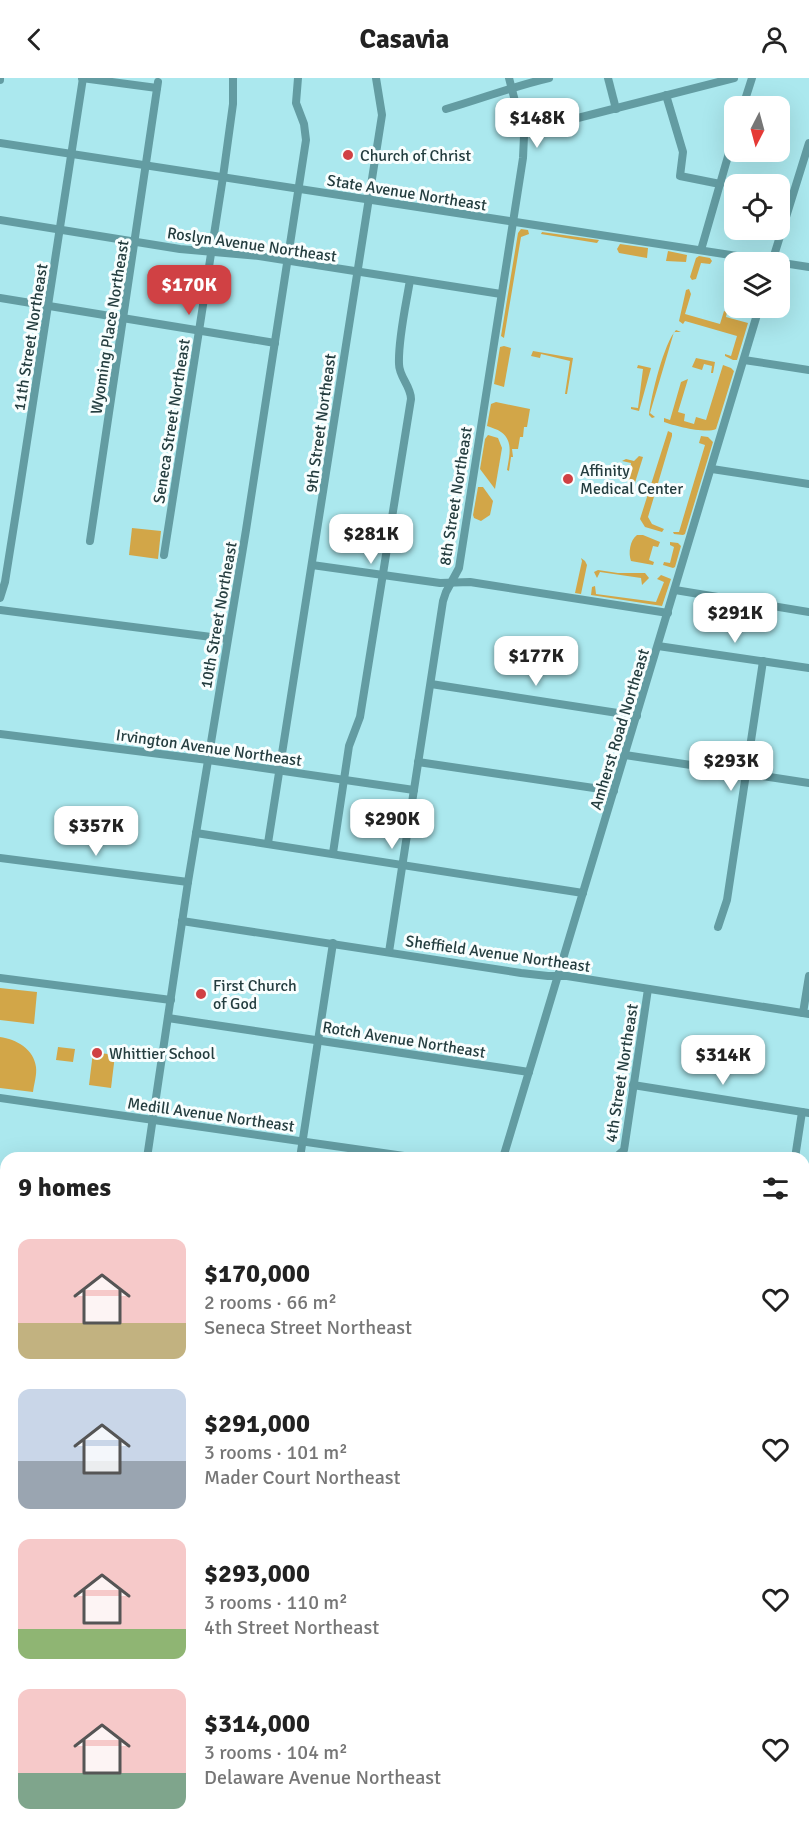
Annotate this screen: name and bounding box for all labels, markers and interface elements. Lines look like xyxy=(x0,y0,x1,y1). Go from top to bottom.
icon: back xyxy=(18,23,51,56)
text: Casavia xyxy=(360,23,449,56)
icon: person xyxy=(758,23,791,56)
north arrow xyxy=(724,96,790,162)
map controls xyxy=(724,96,790,318)
pin: $148K xyxy=(495,98,579,149)
text: $148K xyxy=(509,105,565,130)
place label: Church of Christ xyxy=(360,146,471,166)
marker: Church of Christ xyxy=(341,148,355,162)
street label: State Avenue Northeast xyxy=(326,170,489,216)
button: locate xyxy=(724,174,790,240)
street label: Roslyn Avenue Northeast xyxy=(166,223,338,267)
street label: Wyoming Place Northeast xyxy=(86,238,134,416)
button: layers xyxy=(724,252,790,318)
street label: 11th Street Northeast xyxy=(9,262,53,412)
pin: $170K xyxy=(147,265,231,316)
text: $170K xyxy=(161,272,217,297)
street label: Seneca Street Northeast xyxy=(149,337,195,505)
street label: 9th Street Northeast xyxy=(301,352,341,494)
street label: 8th Street Northeast xyxy=(435,425,477,567)
place label: Affinity Medical Center xyxy=(580,461,683,499)
marker: Affinity Medical Center xyxy=(561,472,575,486)
pin: $281K xyxy=(329,514,413,565)
text: $281K xyxy=(343,521,399,546)
street label: 10th Street Northeast xyxy=(196,540,242,690)
pin: $291K xyxy=(693,593,777,644)
text: $291K xyxy=(707,600,763,625)
pin: $177K xyxy=(494,636,578,687)
text: $177K xyxy=(508,643,564,668)
street label: Amherst Road Northeast xyxy=(586,646,654,812)
street label: Irvington Avenue Northeast xyxy=(115,725,304,771)
pin: $293K xyxy=(689,741,773,792)
text: $293K xyxy=(703,748,759,773)
pin: $290K xyxy=(350,799,434,850)
pin: $357K xyxy=(54,806,138,857)
text: $290K xyxy=(364,806,420,831)
text: $357K xyxy=(68,813,124,838)
street label: Sheffield Avenue Northeast xyxy=(404,931,592,977)
place label: First Church of God xyxy=(213,976,297,1014)
marker: First Church of God xyxy=(194,987,208,1001)
street label: 4th Street Northeast xyxy=(601,1002,643,1144)
street label: Rotch Avenue Northeast xyxy=(321,1017,487,1063)
pin: $314K xyxy=(681,1035,765,1086)
text: $314K xyxy=(695,1042,751,1067)
place label: Whittier School xyxy=(109,1044,215,1064)
marker: Whittier School xyxy=(90,1046,104,1060)
street label: Medill Avenue Northeast xyxy=(126,1093,296,1137)
text: 9 homes xyxy=(18,1172,111,1204)
icon: filters xyxy=(759,1172,792,1205)
text: $170,000 xyxy=(204,1258,310,1290)
icon: home xyxy=(66,1263,138,1335)
icon: heart xyxy=(759,1283,792,1316)
text: 2 rooms · 66 m² xyxy=(204,1290,337,1315)
text: Seneca Street Northeast xyxy=(204,1315,412,1340)
text: $291,000 xyxy=(204,1408,310,1440)
icon: home xyxy=(66,1413,138,1485)
icon: heart xyxy=(759,1433,792,1466)
text: 3 rooms · 101 m² xyxy=(204,1440,348,1465)
text: Mader Court Northeast xyxy=(204,1465,401,1490)
text: $293,000 xyxy=(204,1558,310,1590)
icon: home xyxy=(66,1563,138,1635)
icon: heart xyxy=(759,1583,792,1616)
text: 3 rooms · 110 m² xyxy=(204,1590,348,1615)
text: 4th Street Northeast xyxy=(204,1615,379,1640)
text: $314,000 xyxy=(204,1708,310,1740)
icon: home xyxy=(66,1713,138,1785)
icon: heart xyxy=(759,1733,792,1766)
text: 3 rooms · 104 m² xyxy=(204,1740,348,1765)
text: Delaware Avenue Northeast xyxy=(204,1765,441,1790)

